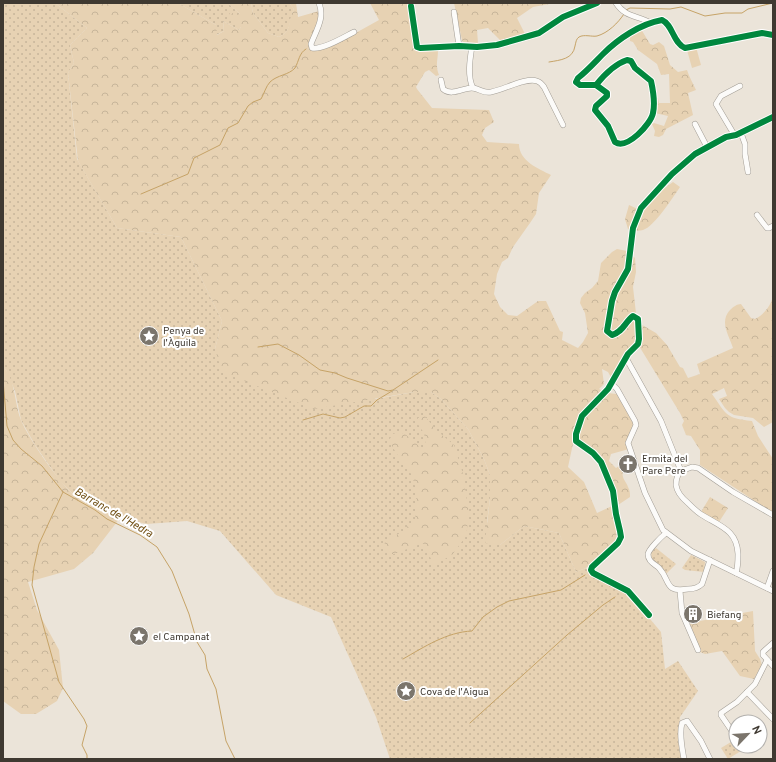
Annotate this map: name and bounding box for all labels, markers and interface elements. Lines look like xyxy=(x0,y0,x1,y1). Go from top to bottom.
place icon: Penya de l'Àguila xyxy=(138,325,160,347)
place label: Penya de l'Àguila xyxy=(163,325,204,350)
church icon: Ermita del Pare Pere xyxy=(617,453,639,475)
place label: Ermita del Pare Pere xyxy=(642,453,688,478)
water label: Barranc de l'Hedra xyxy=(72,485,156,541)
building icon: Biefang xyxy=(682,603,704,625)
place label: Biefang xyxy=(707,609,741,622)
place icon: el Campanat xyxy=(128,625,150,647)
place label: el Campanat xyxy=(153,631,210,644)
place icon: Cova de l'Aigua xyxy=(395,680,417,702)
place label: Cova de l'Aigua xyxy=(420,686,489,699)
north arrow xyxy=(728,714,768,754)
text: N xyxy=(748,724,764,737)

